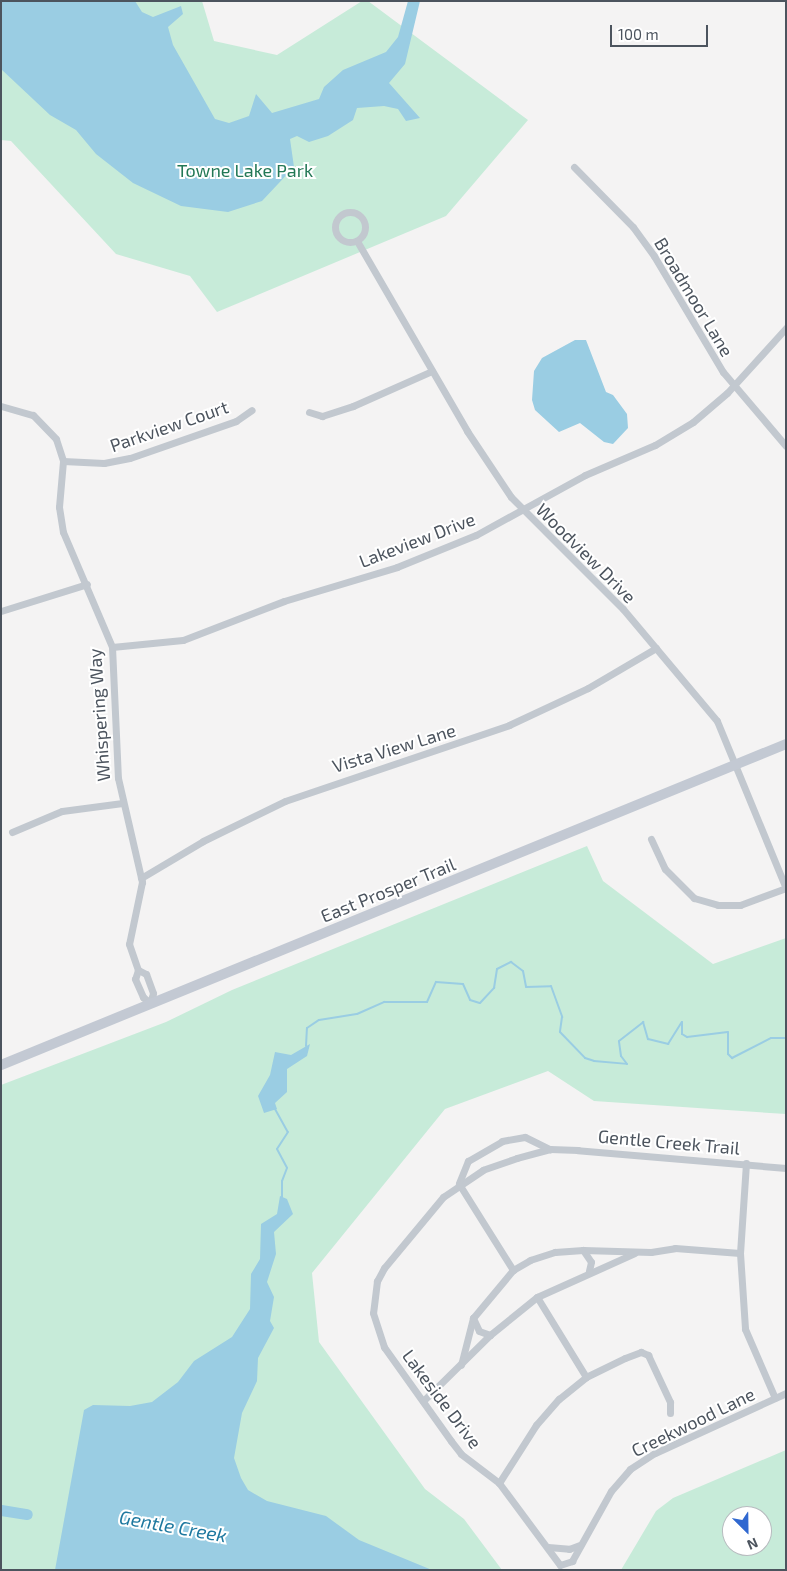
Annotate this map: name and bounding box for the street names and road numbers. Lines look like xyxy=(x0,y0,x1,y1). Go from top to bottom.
street label: Broadmoor Lane xyxy=(650,233,738,361)
street label: Parkview Court xyxy=(107,396,231,456)
street label: Woodview Drive xyxy=(531,498,641,608)
street label: Lakeview Drive xyxy=(356,508,478,572)
street label: Whispering Way xyxy=(84,648,114,782)
street label: Vista View Lane xyxy=(329,719,459,777)
street label: East Prosper Trail xyxy=(317,853,459,927)
street label: Gentle Creek Trail xyxy=(597,1125,741,1159)
street label: Lakeside Drive xyxy=(398,1345,486,1453)
street label: Creekwood Lane xyxy=(628,1383,758,1461)

